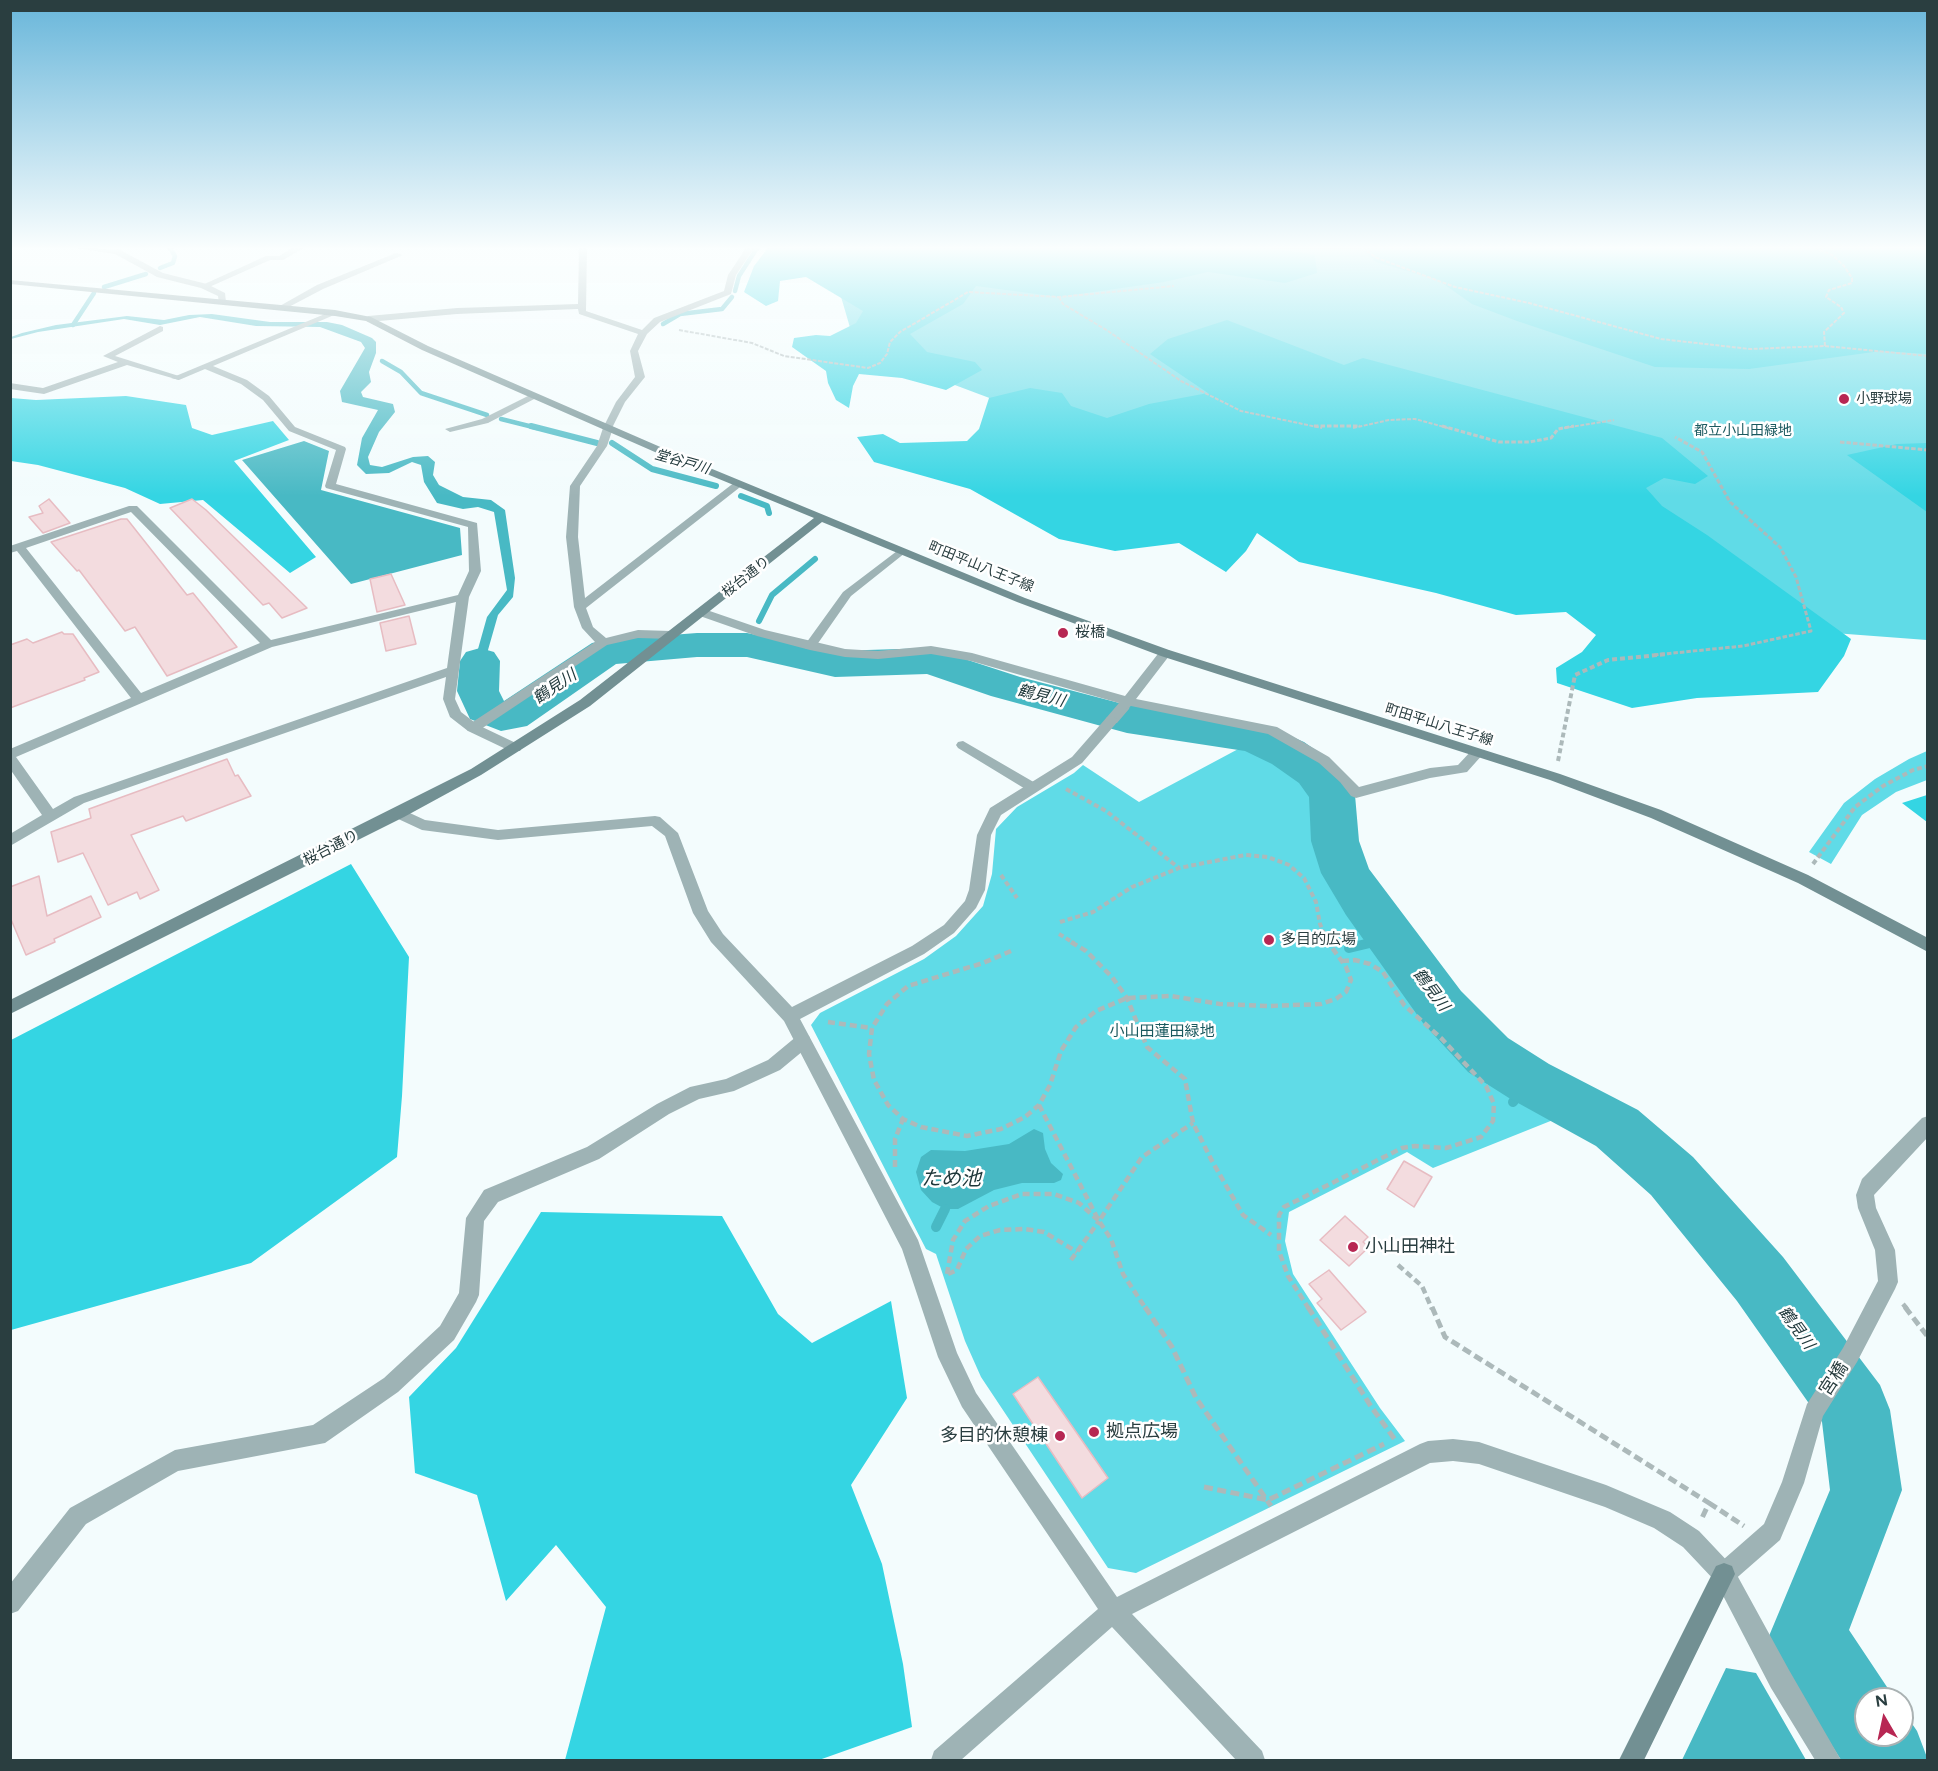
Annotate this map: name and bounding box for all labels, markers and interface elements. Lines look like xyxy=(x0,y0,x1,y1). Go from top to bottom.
place label: 小野球場 xyxy=(1856,391,1912,407)
marker: 小野球場 xyxy=(1837,392,1851,406)
park label: 都立小山田緑地 xyxy=(1694,423,1792,439)
water label: 堂谷戸川 xyxy=(653,446,711,478)
street label: 町田平山八王子線 xyxy=(926,538,1036,596)
street label: 桜台通り xyxy=(719,553,773,601)
place label: 桜橋 xyxy=(1075,624,1105,642)
marker: 桜橋 xyxy=(1056,626,1070,640)
water label: 鶴見川 xyxy=(530,666,580,708)
water label: 鶴見川 xyxy=(1015,681,1067,711)
street label: 町田平山八王子線 xyxy=(1383,701,1495,749)
street label: 桜台通り xyxy=(300,826,362,870)
place label: 多目的広場 xyxy=(1281,931,1356,949)
marker: 多目的広場 xyxy=(1262,933,1276,947)
water label: 鶴見川 xyxy=(1409,965,1453,1015)
park label: 小山田蓮田緑地 xyxy=(1110,1023,1214,1041)
water label: ため池 xyxy=(921,1167,981,1191)
place label: 小山田神社 xyxy=(1365,1236,1455,1258)
marker: 小山田神社 xyxy=(1346,1240,1360,1254)
water label: 鶴見川 xyxy=(1774,1303,1818,1353)
street label: 宮橋 xyxy=(1815,1358,1853,1400)
place label: 拠点広場 xyxy=(1106,1421,1178,1443)
place label: 多目的休憩棟 xyxy=(940,1425,1048,1447)
marker: 拠点広場 xyxy=(1087,1425,1101,1439)
marker: 多目的休憩棟 xyxy=(1053,1429,1067,1443)
north arrow xyxy=(1854,1687,1914,1747)
text: N xyxy=(1874,1690,1889,1711)

